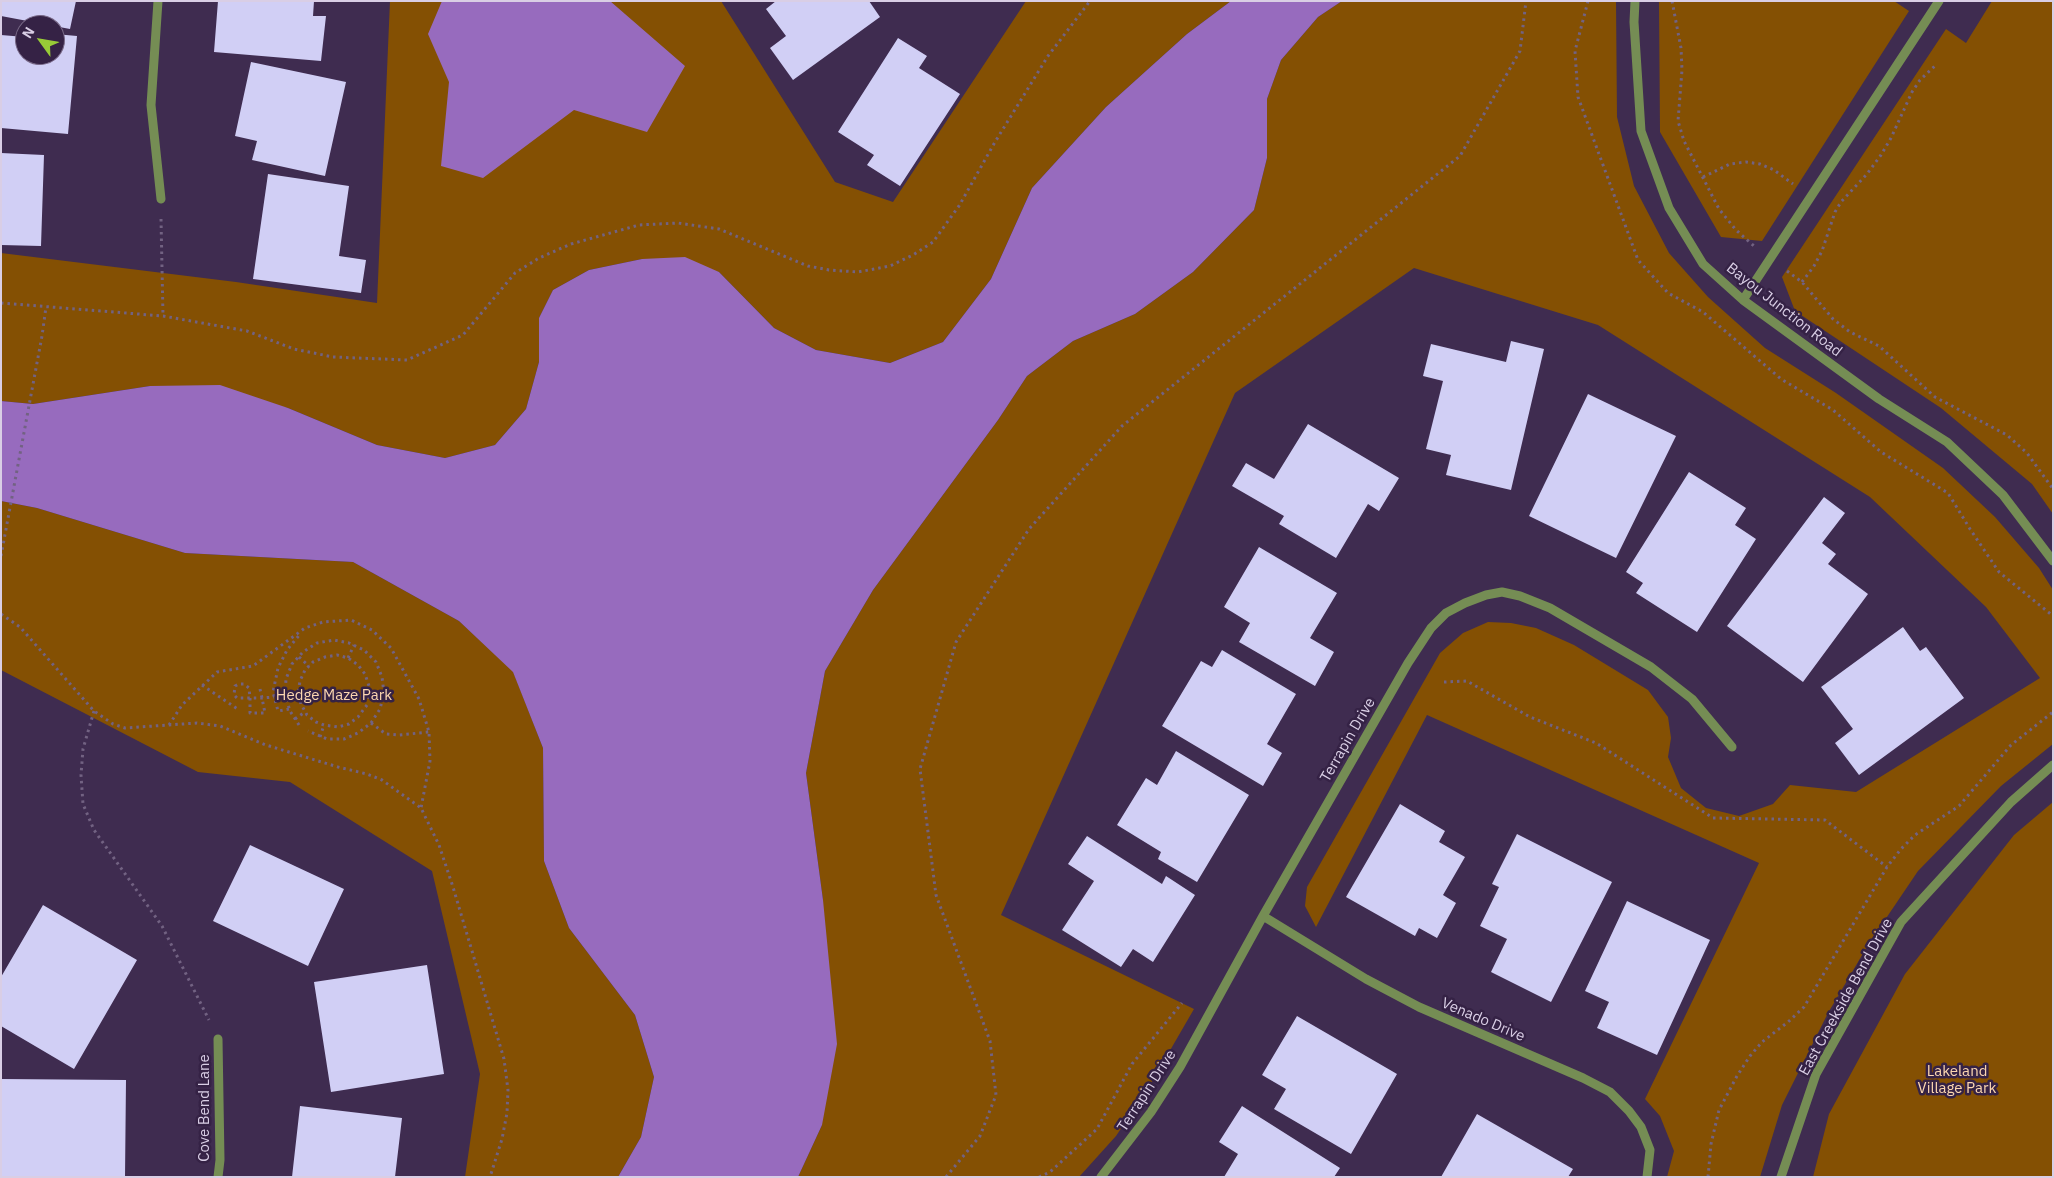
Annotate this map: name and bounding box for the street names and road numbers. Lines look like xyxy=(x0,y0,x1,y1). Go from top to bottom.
street label: Bayou Junction Road xyxy=(1723,259,1845,361)
street label: Terrapin Drive xyxy=(1317,695,1379,785)
street label: East Creekside Bend Drive xyxy=(1795,915,1897,1079)
street label: Venado Drive xyxy=(1439,994,1527,1046)
street label: Terrapin Drive xyxy=(1114,1047,1180,1135)
street label: Cove Bend Lane xyxy=(196,1054,214,1162)

